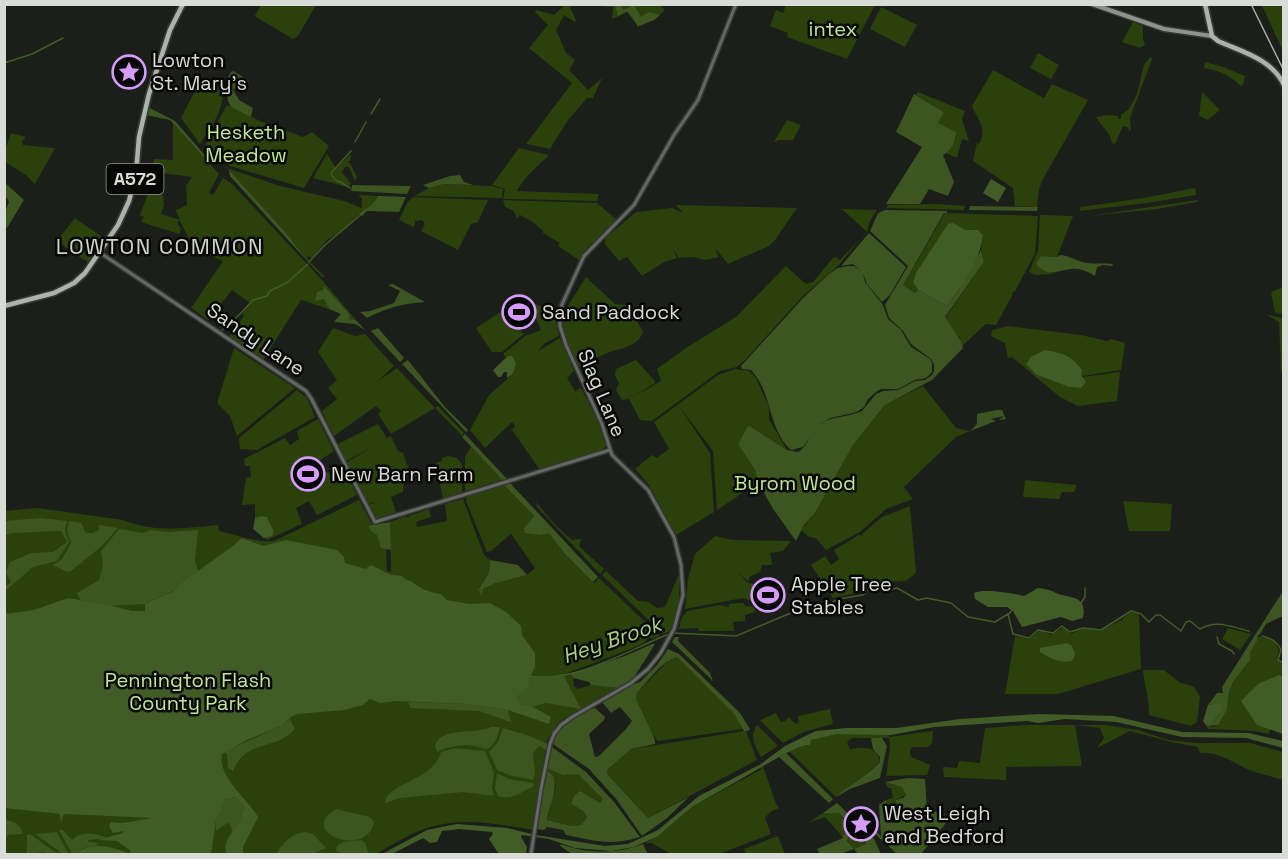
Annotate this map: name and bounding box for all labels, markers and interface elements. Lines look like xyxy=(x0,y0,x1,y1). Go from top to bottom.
park label: intex xyxy=(809,16,857,42)
place label: Lowton St. Mary's xyxy=(152,47,247,96)
place icon: Lowton St. Mary's xyxy=(111,54,147,90)
park label: Hesketh Meadow xyxy=(205,119,287,168)
road number: A572 xyxy=(106,164,164,194)
district label: LOWTON COMMON xyxy=(56,232,264,260)
sports icon: Sand Paddock xyxy=(501,294,537,330)
street label: Sandy Lane xyxy=(202,297,310,381)
place label: Sand Paddock xyxy=(542,299,680,325)
street label: Slag Lane xyxy=(572,345,632,441)
sports icon: New Barn Farm xyxy=(290,456,326,492)
place label: New Barn Farm xyxy=(331,461,474,487)
park label: Byrom Wood xyxy=(734,470,856,496)
place label: Apple Tree Stables xyxy=(791,571,892,620)
sports icon: Apple Tree Stables xyxy=(750,577,786,613)
water label: Hey Brook xyxy=(559,609,668,669)
park label: Pennington Flash County Park xyxy=(105,667,271,716)
place label: West Leigh and Bedford xyxy=(884,800,1005,849)
place icon: West Leigh and Bedford xyxy=(843,806,879,842)

